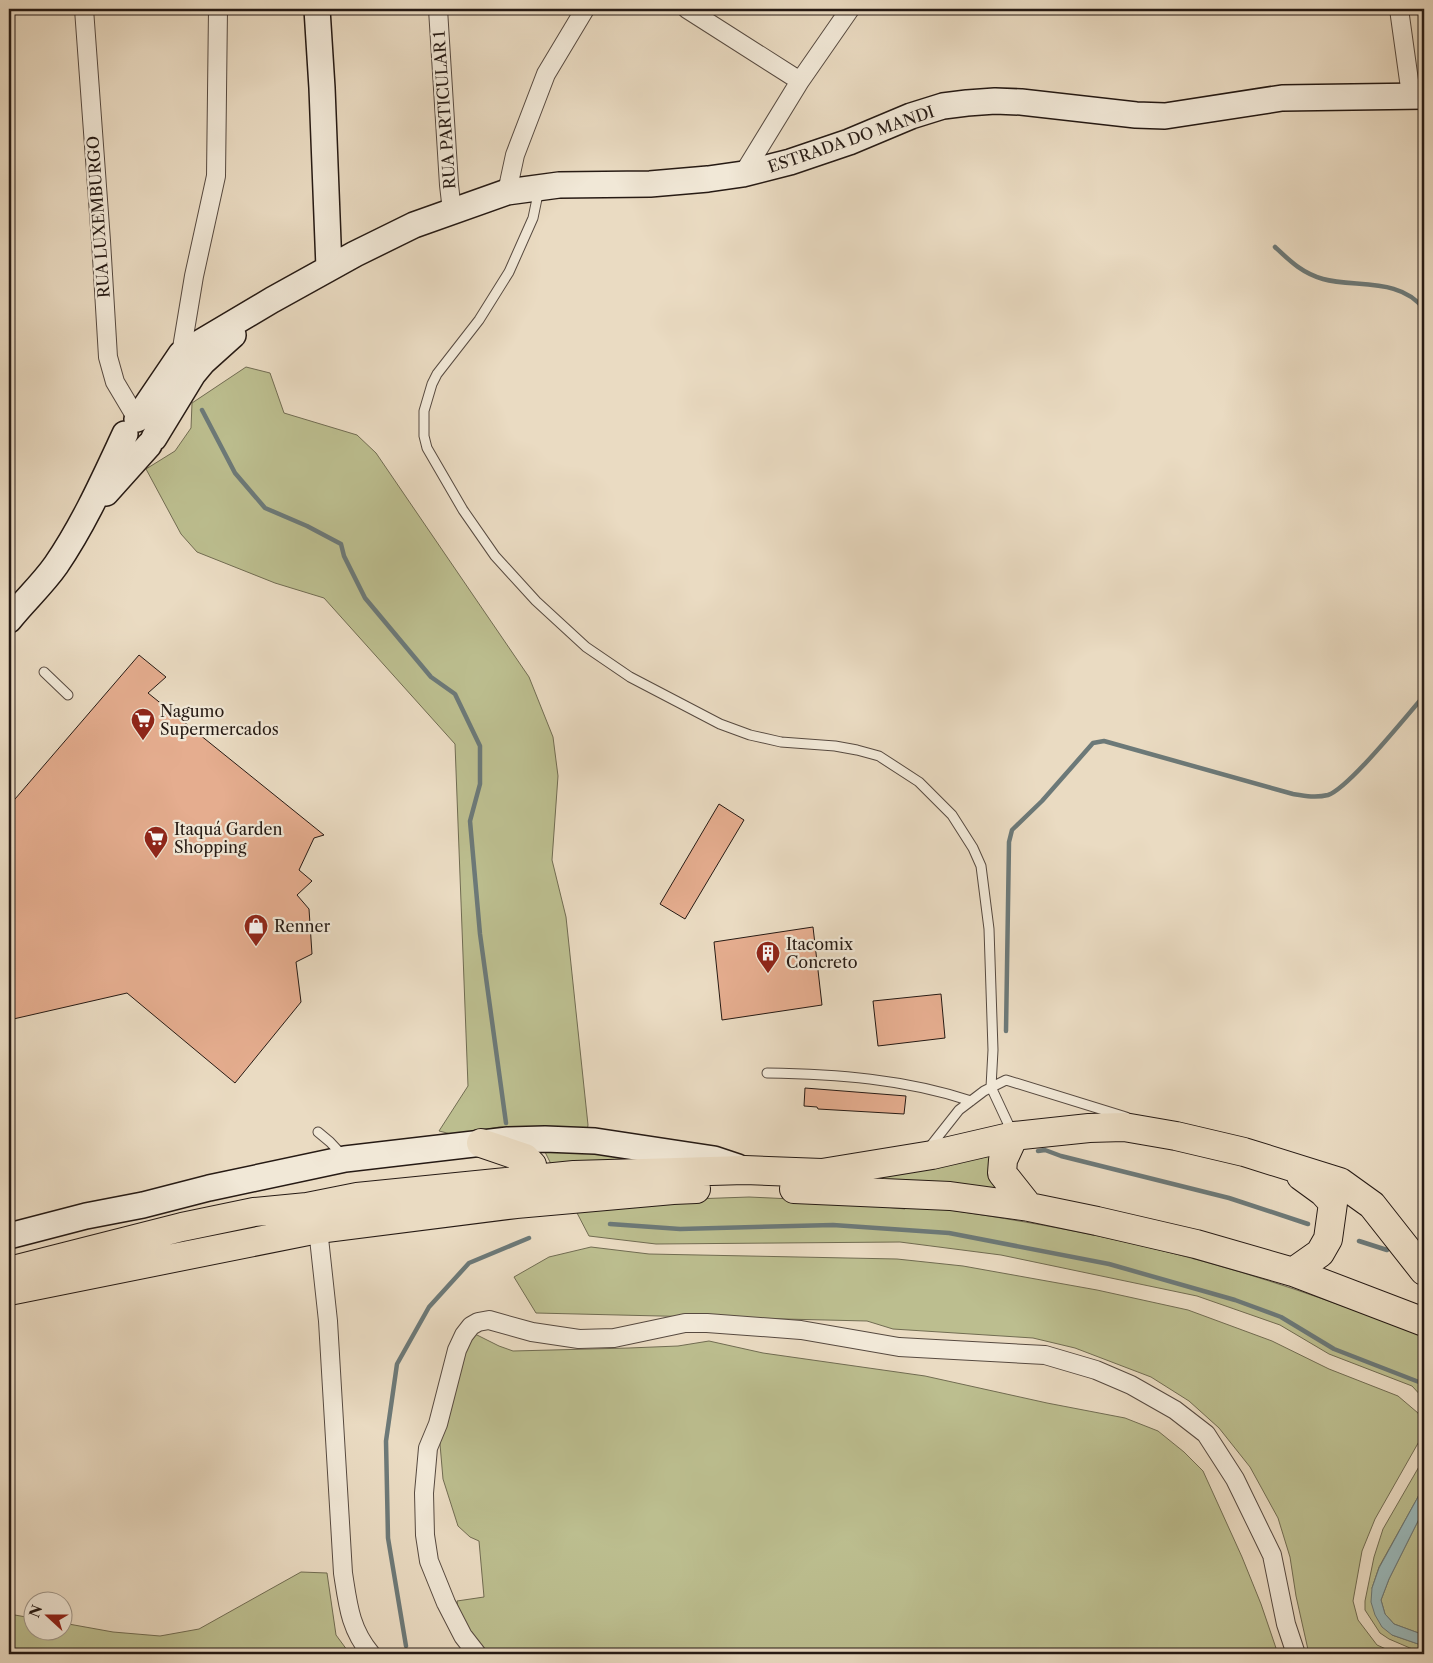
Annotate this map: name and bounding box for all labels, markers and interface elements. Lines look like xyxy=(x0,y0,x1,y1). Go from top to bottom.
street label: RUA PARTICULAR 1 xyxy=(428,30,460,190)
street label: ESTRADA DO MANDI xyxy=(765,101,937,177)
street label: RUA LUXEMBURGO xyxy=(82,135,114,299)
place label: Nagumo Supermercados xyxy=(160,701,279,739)
supermarket icon: Nagumo Supermercados xyxy=(130,707,156,741)
place label: Itaquá Garden Shopping xyxy=(174,819,282,857)
supermarket icon: Itaquá Garden Shopping xyxy=(143,825,169,859)
shop icon: Renner xyxy=(243,913,269,947)
place label: Renner xyxy=(274,916,331,936)
place label: Itacomix Concreto xyxy=(786,934,858,972)
building icon: Itacomix Concreto xyxy=(755,940,781,974)
north arrow xyxy=(22,1590,72,1640)
text: N xyxy=(25,1602,46,1620)

